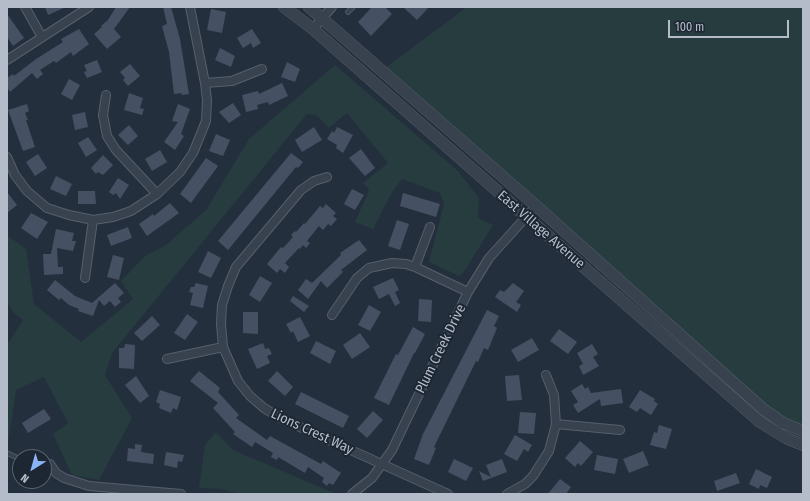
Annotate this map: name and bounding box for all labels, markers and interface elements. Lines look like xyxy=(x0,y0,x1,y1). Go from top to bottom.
scale bar xyxy=(670,12,791,38)
text: 100 m xyxy=(675,20,704,34)
street label: East Village Avenue xyxy=(494,187,588,273)
street label: Plum Creek Drive xyxy=(412,302,470,396)
street label: Lions Crest Way xyxy=(268,406,356,458)
north arrow xyxy=(12,449,52,489)
text: N xyxy=(19,471,32,485)

